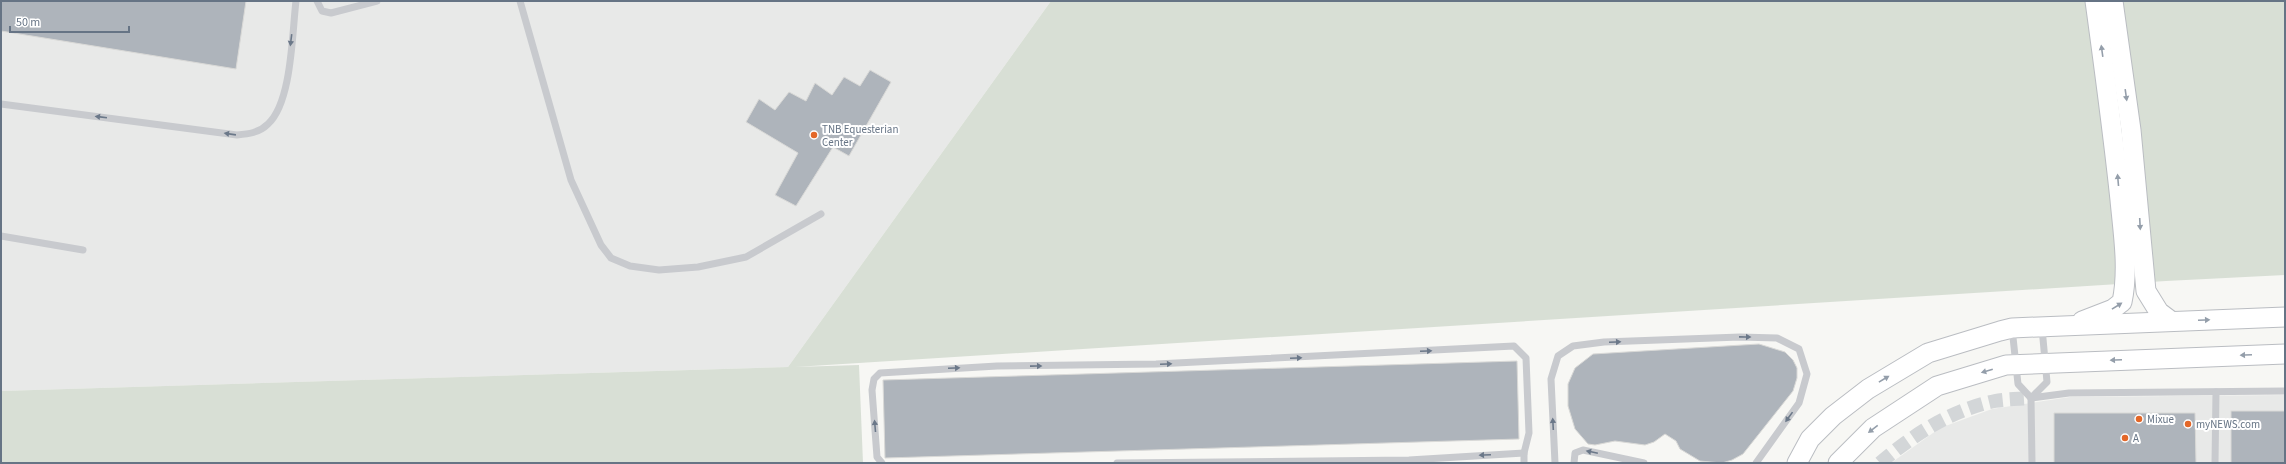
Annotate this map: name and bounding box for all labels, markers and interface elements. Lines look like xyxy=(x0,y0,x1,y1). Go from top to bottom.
scale bar xyxy=(10,8,129,34)
text: 50 m xyxy=(16,14,40,31)
one-way arrow xyxy=(288,34,294,46)
one-way arrow xyxy=(2099,45,2105,57)
one-way arrow xyxy=(2123,89,2129,101)
one-way arrow xyxy=(95,114,107,120)
place label: TNB Equesterian Center xyxy=(822,122,898,150)
marker: TNB Equesterian Center xyxy=(809,130,819,140)
one-way arrow xyxy=(224,131,236,137)
one-way arrow xyxy=(2114,174,2121,186)
one-way arrow xyxy=(2137,218,2143,231)
one-way arrow xyxy=(2111,303,2122,310)
one-way arrow xyxy=(2198,317,2211,323)
one-way arrow xyxy=(1739,334,1752,340)
one-way arrow xyxy=(1609,339,1622,345)
one-way arrow xyxy=(1420,348,1432,355)
one-way arrow xyxy=(2239,352,2252,358)
one-way arrow xyxy=(1290,354,1302,361)
one-way arrow xyxy=(2109,357,2122,363)
one-way arrow xyxy=(1160,361,1173,367)
one-way arrow xyxy=(1030,363,1043,369)
one-way arrow xyxy=(948,365,960,372)
one-way arrow xyxy=(1981,368,1993,374)
one-way arrow xyxy=(1878,376,1890,383)
one-way arrow xyxy=(1785,412,1793,423)
place label: Mixue xyxy=(2147,412,2175,427)
marker: Mixue xyxy=(2134,414,2144,424)
one-way arrow xyxy=(1550,417,1556,430)
place label: myNEWS.com xyxy=(2196,417,2260,432)
marker: myNEWS.com xyxy=(2183,419,2193,429)
one-way arrow xyxy=(871,420,878,432)
one-way arrow xyxy=(1867,425,1878,434)
place label: A xyxy=(2133,431,2139,446)
marker: A xyxy=(2120,433,2130,443)
one-way arrow xyxy=(1586,449,1598,455)
one-way arrow xyxy=(1479,452,1491,459)

